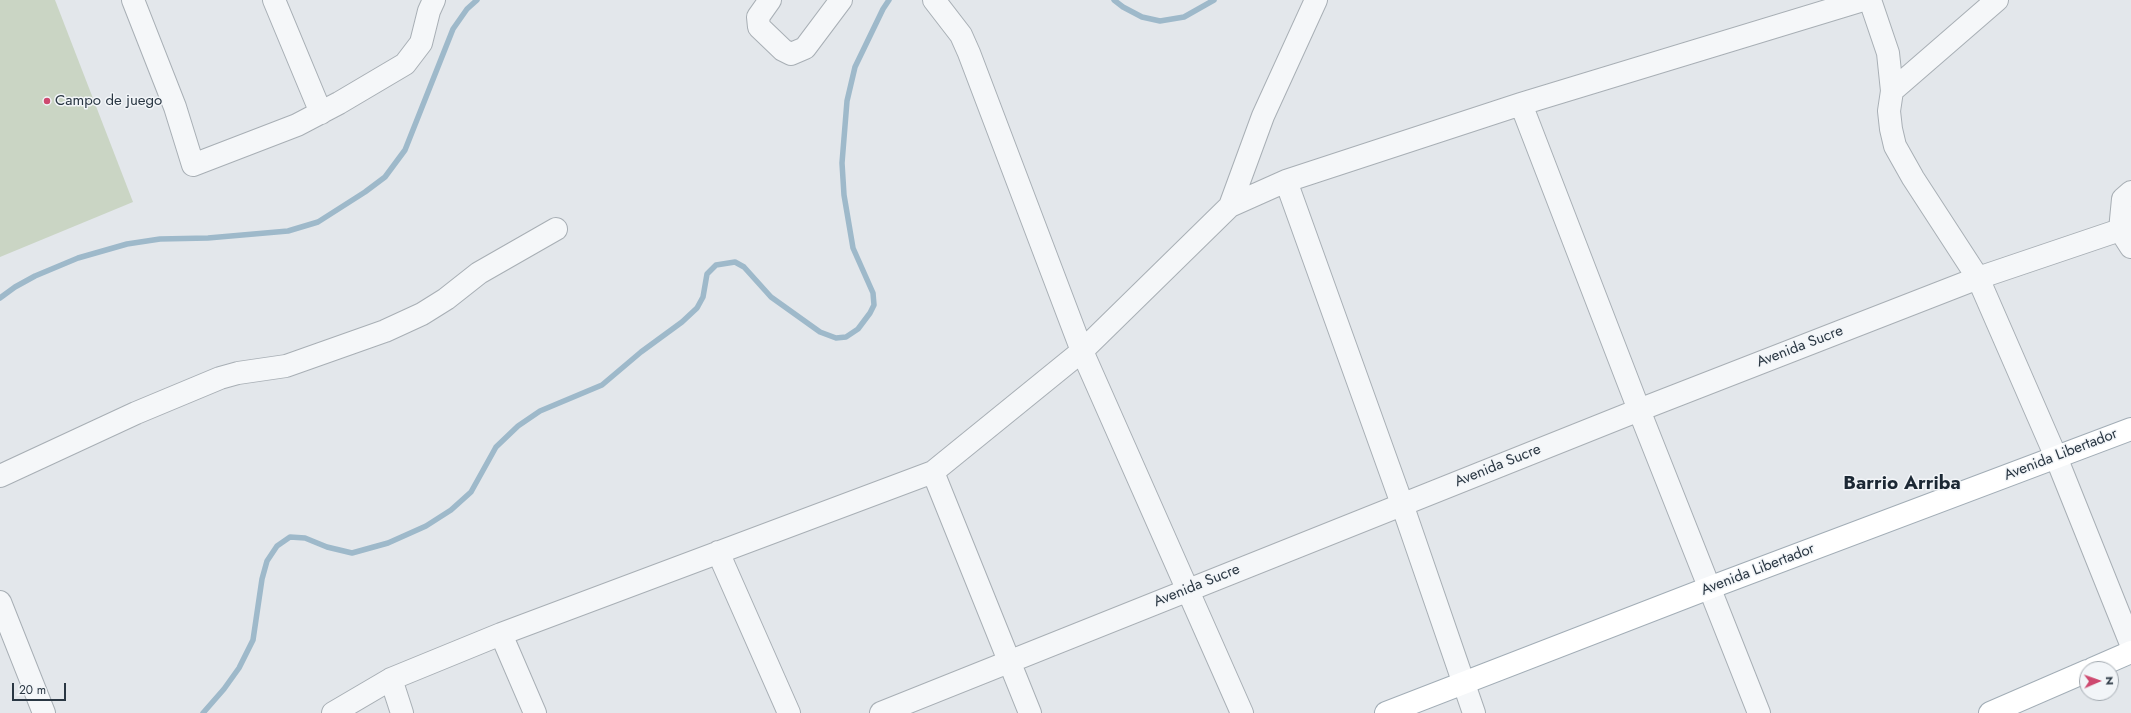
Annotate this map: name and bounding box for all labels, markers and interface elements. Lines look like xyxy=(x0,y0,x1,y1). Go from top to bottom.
place label: Campo de juego xyxy=(55,92,162,110)
marker: Campo de juego xyxy=(42,96,52,106)
street label: Avenida Sucre xyxy=(1754,322,1846,372)
street label: Avenida Libertador xyxy=(2002,425,2120,485)
street label: Avenida Sucre xyxy=(1452,441,1544,491)
district label: Barrio Arriba xyxy=(1843,473,1961,495)
street label: Avenida Libertador xyxy=(1699,540,1817,600)
street label: Avenida Sucre xyxy=(1151,561,1243,611)
north arrow xyxy=(2079,661,2119,701)
scale bar xyxy=(14,675,68,701)
text: N xyxy=(2102,676,2118,685)
text: 20 m xyxy=(19,681,46,699)

